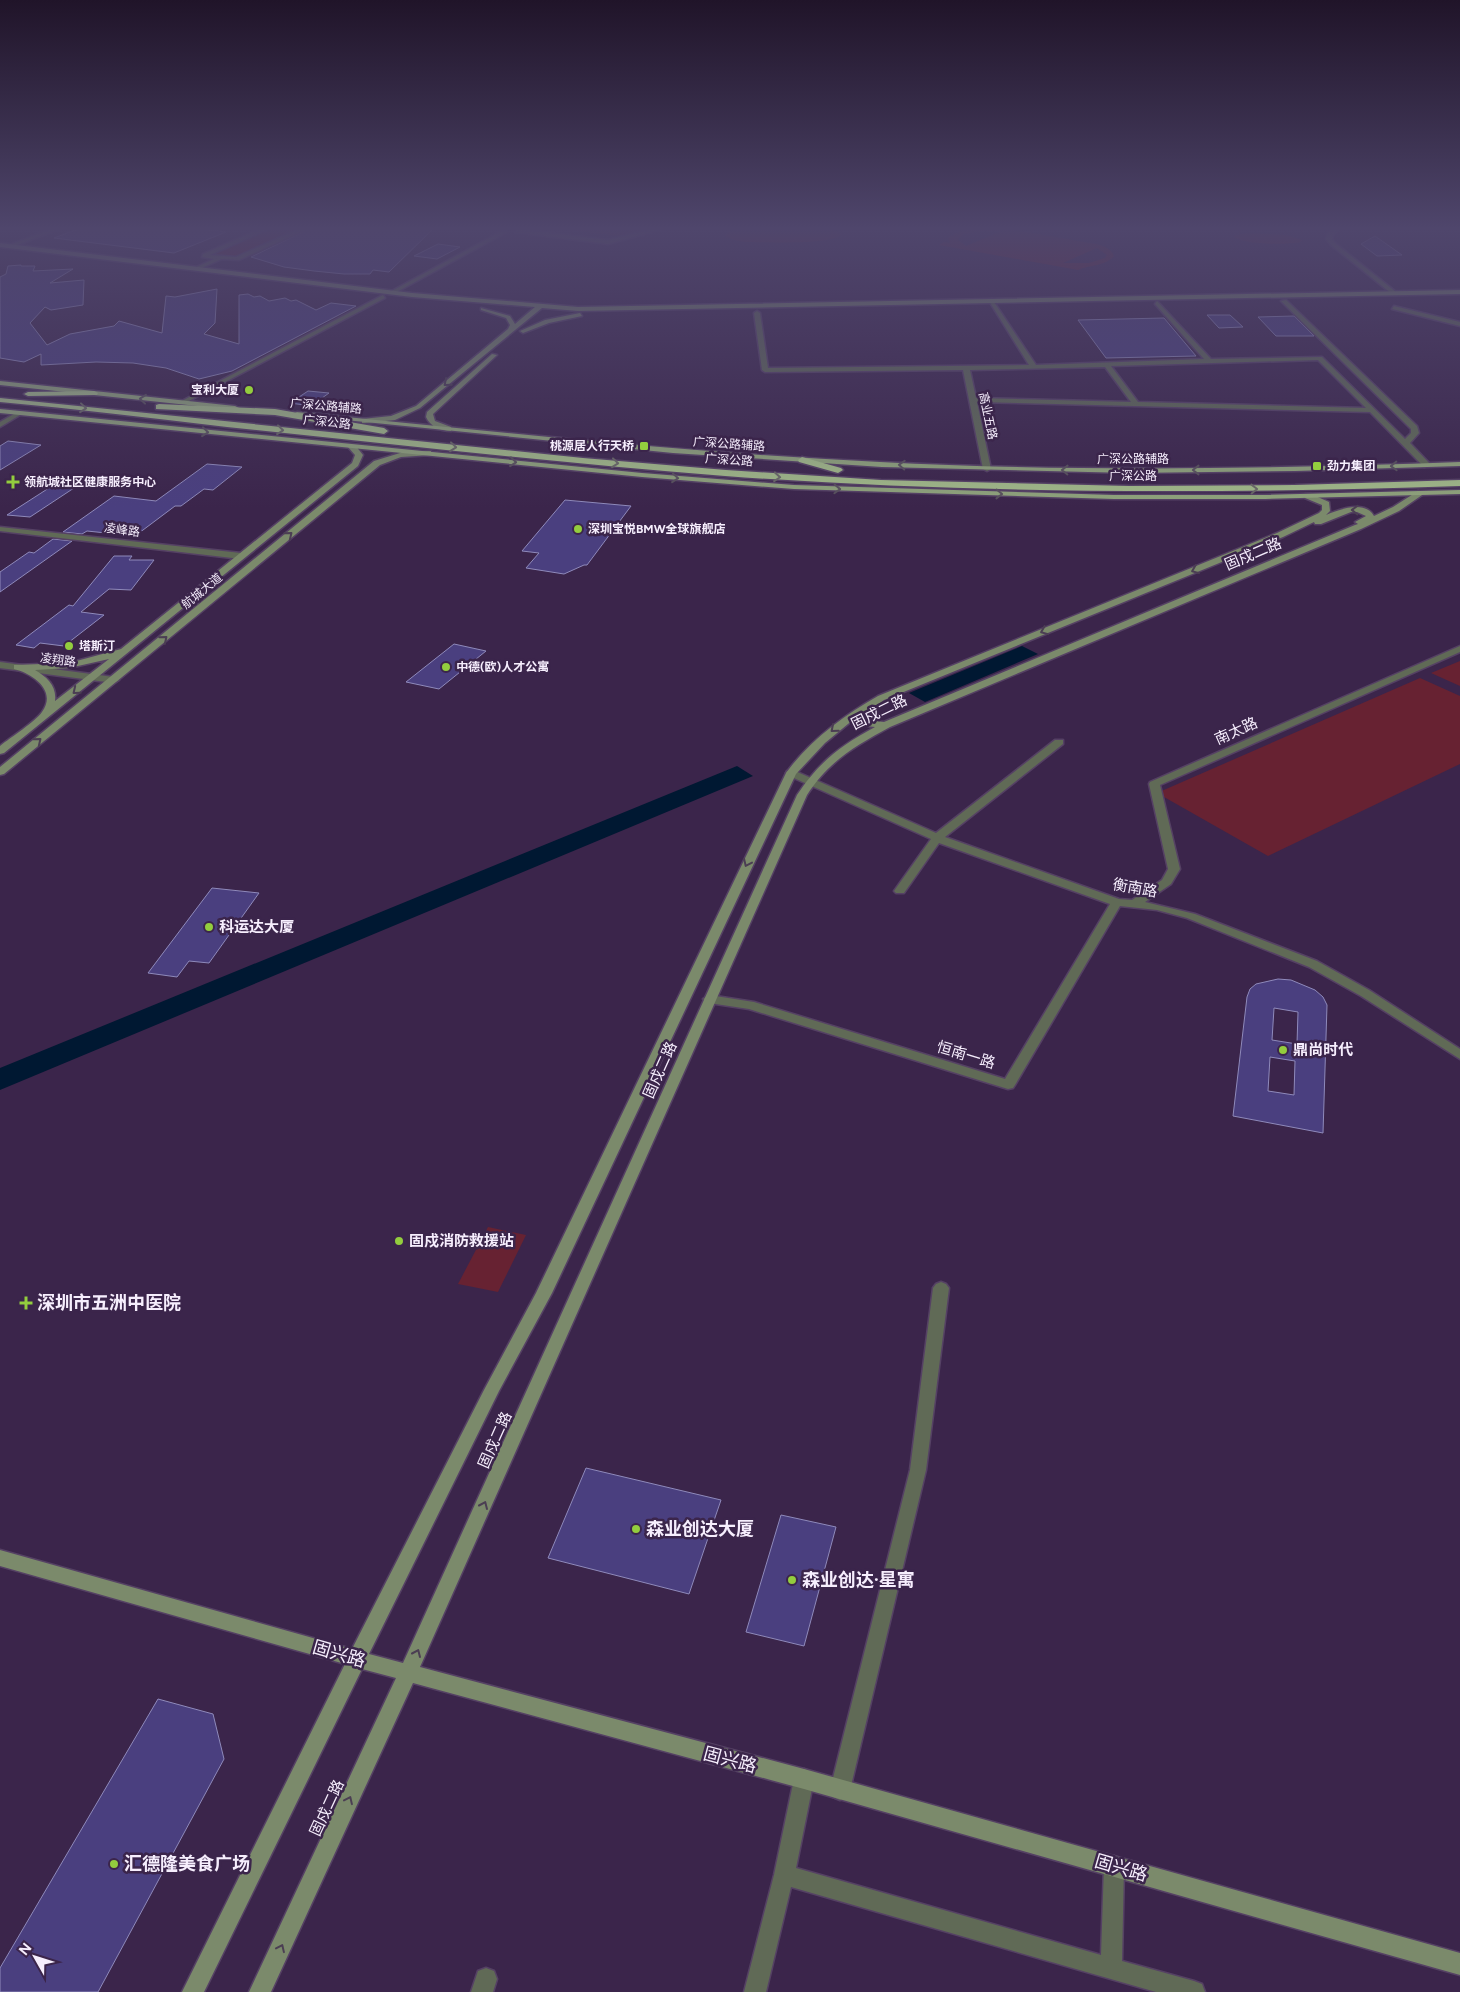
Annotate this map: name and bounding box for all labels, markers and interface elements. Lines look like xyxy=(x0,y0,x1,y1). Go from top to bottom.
one-way arrow xyxy=(444,377,453,386)
place label: 宝利大厦 xyxy=(191,383,239,397)
marker: 宝利大厦 xyxy=(243,384,255,396)
street label: 高业五路 xyxy=(976,391,1000,441)
one-way arrow xyxy=(138,394,146,405)
street label: 广深公路辅路 xyxy=(290,396,362,416)
one-way arrow xyxy=(80,402,88,413)
street label: 广深公路 xyxy=(302,413,352,431)
one-way arrow xyxy=(276,424,284,435)
one-way arrow xyxy=(201,426,209,437)
street label: 广深公路辅路 xyxy=(693,435,765,453)
place label: 桃源居人行天桥 xyxy=(550,439,634,453)
marker: 桃源居人行天桥 xyxy=(638,440,650,452)
one-way arrow xyxy=(449,441,457,452)
street label: 广深公路 xyxy=(705,451,753,469)
street label: 广深公路辅路 xyxy=(1097,452,1169,466)
one-way arrow xyxy=(509,456,517,467)
one-way arrow xyxy=(611,457,619,468)
place label: 劲力集团 xyxy=(1327,459,1375,473)
one-way arrow xyxy=(898,460,906,470)
marker: 劲力集团 xyxy=(1311,460,1323,472)
one-way arrow xyxy=(1390,461,1398,471)
one-way arrow xyxy=(1061,465,1068,475)
one-way arrow xyxy=(1192,465,1200,475)
street label: 广深公路 xyxy=(1109,469,1157,483)
one-way arrow xyxy=(773,471,781,482)
one-way arrow xyxy=(671,472,679,483)
marker: 领航城社区健康服务中心 xyxy=(6,475,20,489)
place label: 领航城社区健康服务中心 xyxy=(24,475,156,489)
one-way arrow xyxy=(833,484,841,494)
one-way arrow xyxy=(1250,484,1258,494)
one-way arrow xyxy=(996,489,1003,499)
one-way arrow xyxy=(1350,505,1358,516)
street label: 凌峰路 xyxy=(103,521,141,539)
place label: 深圳宝悦BMW全球旗舰店 xyxy=(588,522,725,536)
marker: 深圳宝悦BMW全球旗舰店 xyxy=(572,523,584,535)
one-way arrow xyxy=(284,532,293,541)
street label: 固戍二路 xyxy=(1222,534,1284,574)
one-way arrow xyxy=(1191,563,1200,574)
street label: 航城大道 xyxy=(179,570,225,612)
one-way arrow xyxy=(1040,625,1049,635)
one-way arrow xyxy=(158,636,167,644)
place label: 塔斯汀 xyxy=(79,639,115,653)
marker: 塔斯汀 xyxy=(63,640,75,652)
street label: 凌翔路 xyxy=(39,651,77,669)
place label: 中德(欧)人才公寓 xyxy=(456,660,549,674)
marker: 中德(欧)人才公寓 xyxy=(440,661,452,673)
one-way arrow xyxy=(73,685,82,693)
street label: 固戍二路 xyxy=(848,691,910,733)
street label: 南太路 xyxy=(1212,714,1260,748)
one-way arrow xyxy=(831,723,840,732)
one-way arrow xyxy=(32,739,41,747)
one-way arrow xyxy=(743,858,753,867)
street label: 衡南路 xyxy=(1111,875,1159,901)
place label: 科运达大厦 xyxy=(219,918,294,936)
marker: 科运达大厦 xyxy=(203,921,215,933)
street label: 恒南一路 xyxy=(935,1038,997,1072)
street label: 固戍二路 xyxy=(640,1039,680,1101)
place label: 鼎尚时代 xyxy=(1293,1041,1353,1059)
marker: 鼎尚时代 xyxy=(1277,1044,1289,1056)
place label: 固戍消防救援站 xyxy=(409,1232,514,1250)
marker: 固戍消防救援站 xyxy=(393,1235,405,1247)
place label: 深圳市五洲中医院 xyxy=(37,1292,181,1314)
marker: 深圳市五洲中医院 xyxy=(19,1296,33,1310)
street label: 固戍二路 xyxy=(475,1409,515,1471)
one-way arrow xyxy=(477,1501,488,1510)
place label: 森业创达大厦 xyxy=(646,1518,754,1540)
marker: 森业创达大厦 xyxy=(630,1523,642,1535)
place label: 森业创达·星寓 xyxy=(802,1569,915,1591)
marker: 森业创达·星寓 xyxy=(786,1574,798,1586)
street label: 固兴路 xyxy=(310,1636,368,1672)
one-way arrow xyxy=(410,1649,421,1658)
street label: 固兴路 xyxy=(701,1742,759,1778)
street label: 固戍二路 xyxy=(306,1777,348,1839)
one-way arrow xyxy=(342,1796,353,1805)
street label: 固兴路 xyxy=(1092,1850,1150,1886)
place label: 汇德隆美食广场 xyxy=(124,1853,250,1875)
marker: 汇德隆美食广场 xyxy=(108,1858,120,1870)
north arrow xyxy=(10,1932,60,1982)
text: N xyxy=(15,1940,35,1959)
one-way arrow xyxy=(274,1944,285,1953)

